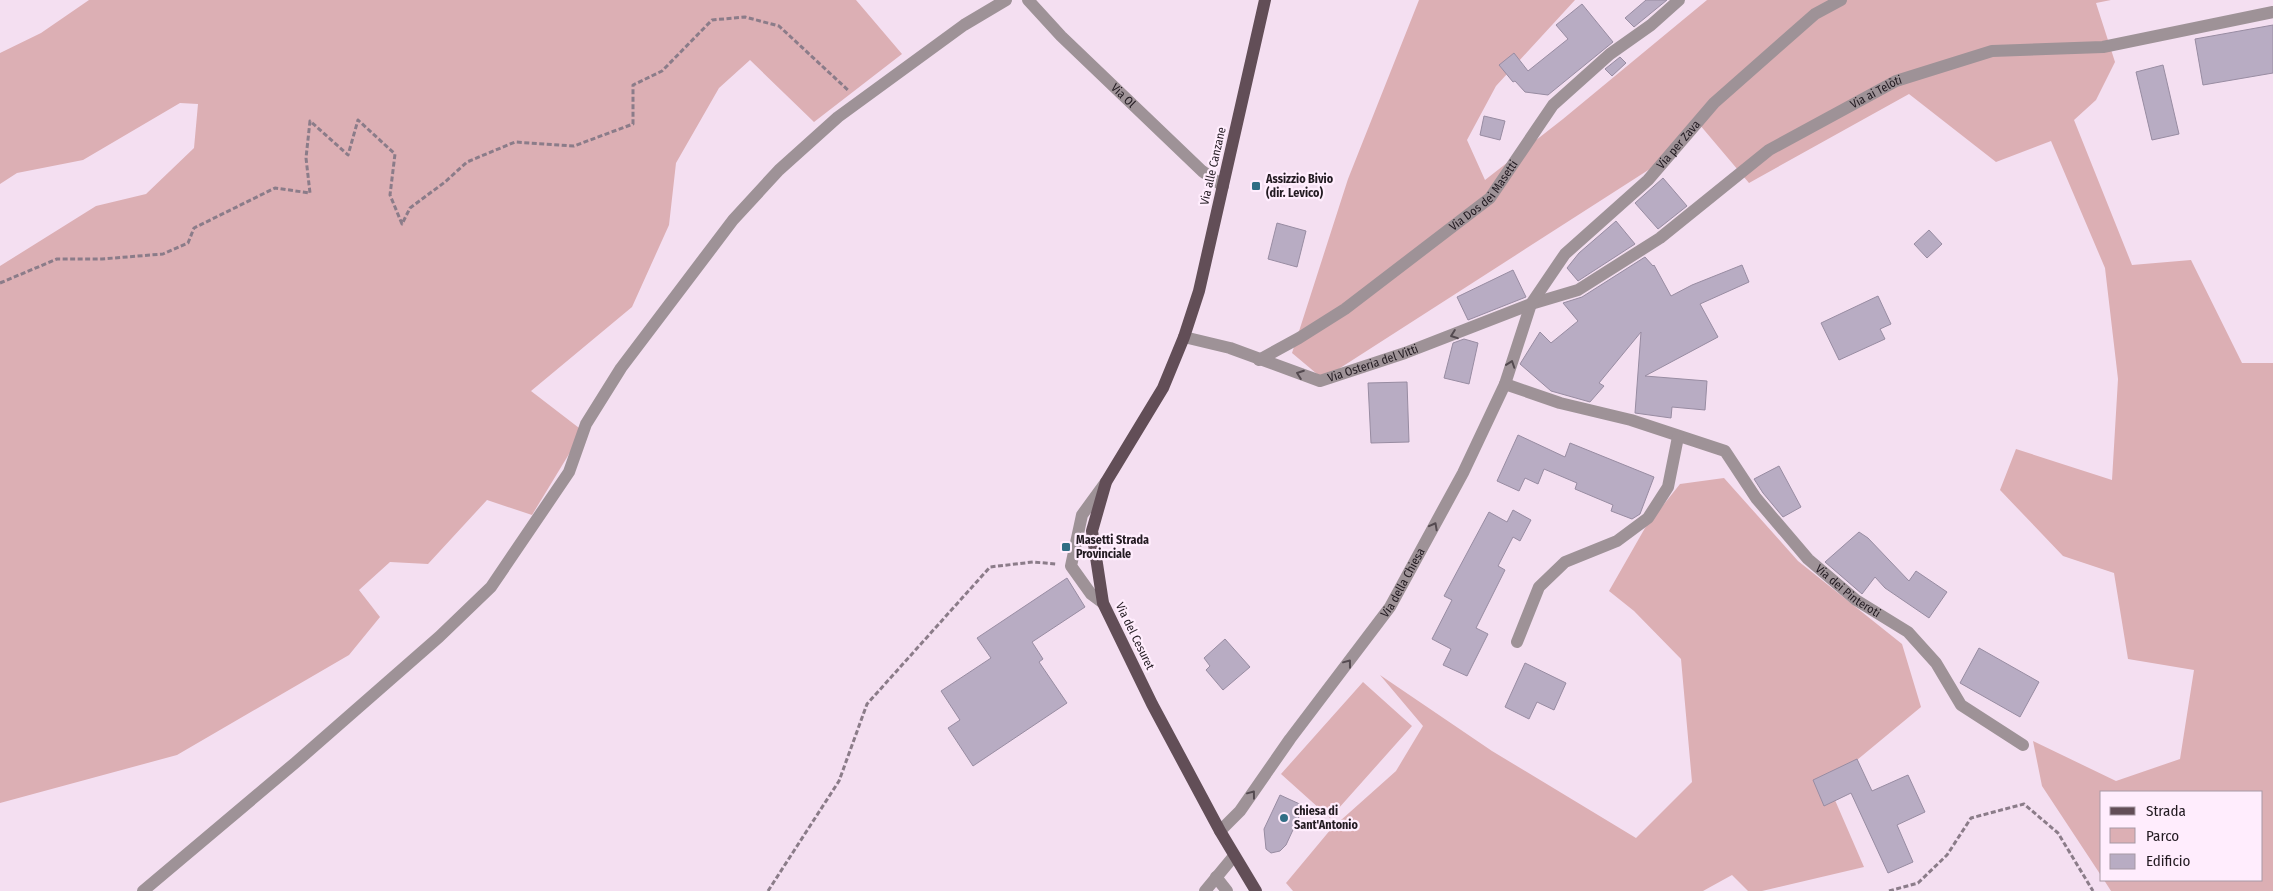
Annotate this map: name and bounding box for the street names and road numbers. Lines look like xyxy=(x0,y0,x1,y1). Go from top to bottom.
street label: Via ai Telòti xyxy=(1848,73,1904,112)
street label: Via Ol xyxy=(1108,81,1138,111)
street label: Via per Zava xyxy=(1654,117,1703,172)
street label: Via alle Canzane xyxy=(1197,126,1229,206)
street label: Via Dos dei Masetti xyxy=(1446,157,1521,234)
street label: Via Osteria del Vitti xyxy=(1326,342,1420,385)
street label: Via della Chiesa xyxy=(1378,545,1428,620)
street label: Via dei Pinteroti xyxy=(1813,562,1883,620)
street label: Via del Cesuret xyxy=(1113,600,1157,672)

